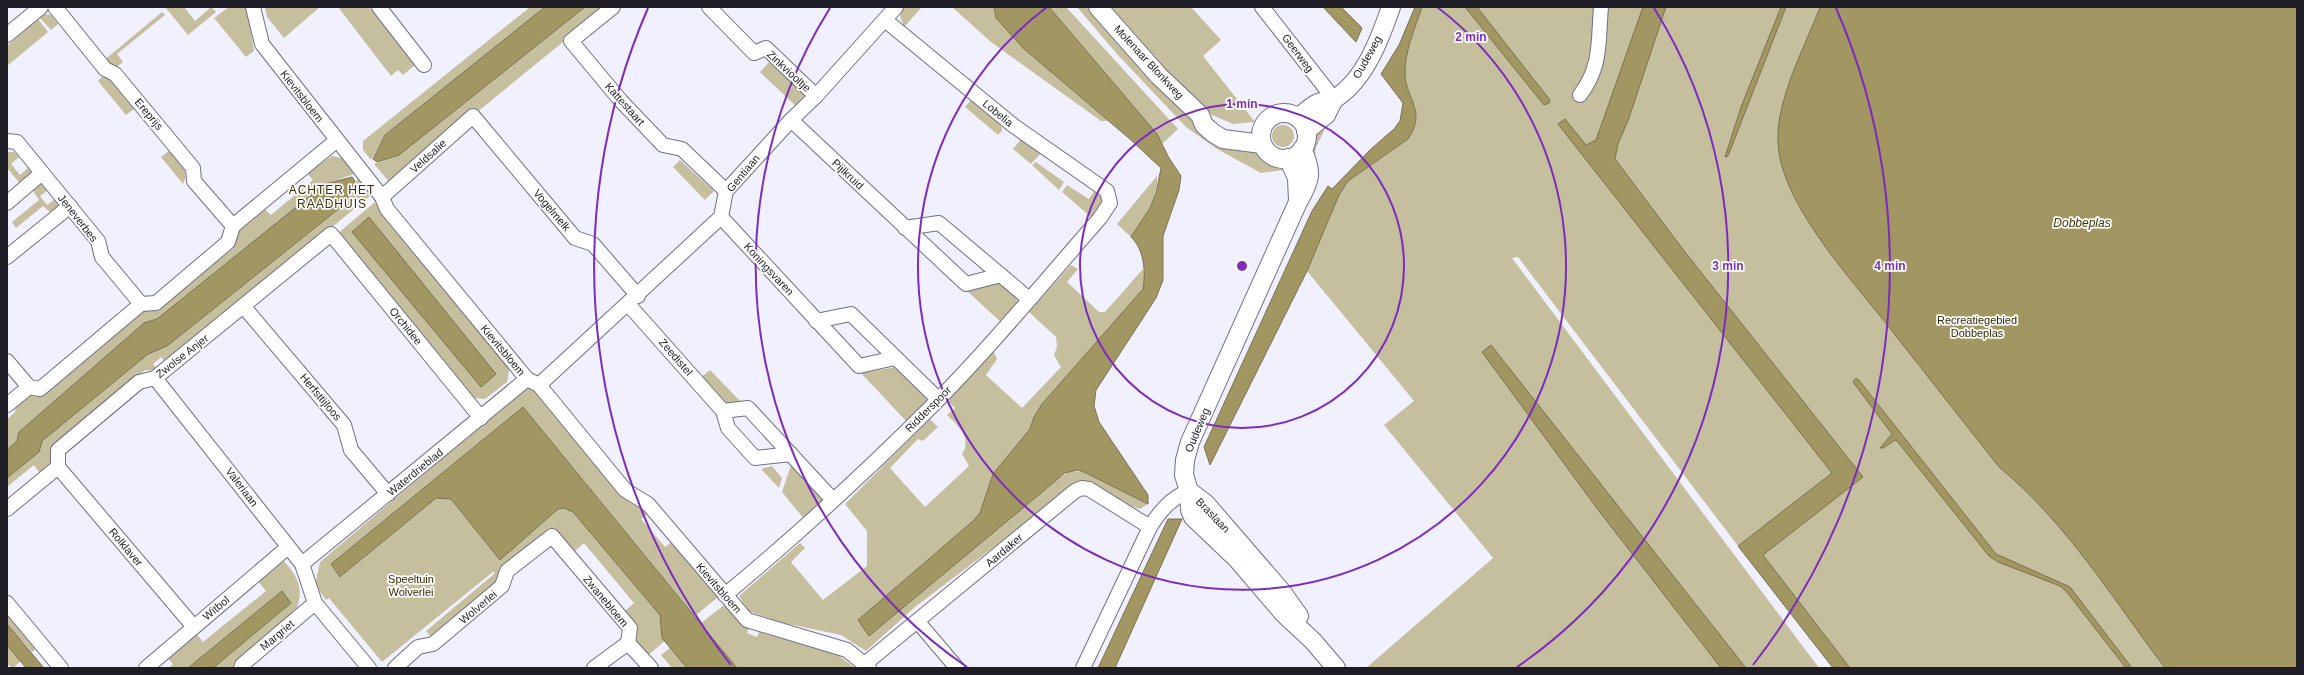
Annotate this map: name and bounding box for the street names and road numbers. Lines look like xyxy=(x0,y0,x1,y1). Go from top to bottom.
street label: Molenaar Blonkweg xyxy=(1112,23,1186,101)
street label: Geerweg xyxy=(1280,32,1316,74)
street label: Oudeweg xyxy=(1350,33,1384,81)
street label: Zinkviooltje xyxy=(765,48,813,94)
street label: Kievitsbloem xyxy=(278,68,326,124)
street label: Kattestaart xyxy=(603,80,647,128)
street label: Ereprijs xyxy=(132,96,166,133)
street label: Lobelia xyxy=(980,97,1016,129)
street label: Veldsalie xyxy=(408,137,448,175)
street label: Gentiaan xyxy=(724,152,762,194)
street label: Pijlkruid xyxy=(830,156,866,192)
street label: Vogelmelk xyxy=(531,187,573,234)
street label: Jeneverbes xyxy=(56,192,101,244)
street label: Koningsvaren xyxy=(742,240,796,298)
street label: Orchidee xyxy=(387,305,425,347)
street label: Kievitsbloem xyxy=(478,322,528,378)
street label: Zwolse Anjer xyxy=(153,332,211,380)
street label: Zeedistel xyxy=(657,336,695,378)
street label: Herfsttijloos xyxy=(298,371,344,423)
street label: Ridderspoor xyxy=(903,383,954,434)
street label: Oudeweg xyxy=(1182,406,1212,454)
street label: Waterdrieblad xyxy=(385,446,445,498)
street label: Valeriaan xyxy=(223,465,261,509)
street label: Braslaan xyxy=(1194,495,1232,535)
street label: Rolklaver xyxy=(107,526,146,569)
street label: Aardaker xyxy=(983,531,1025,569)
street label: Kievitsbloem xyxy=(694,561,744,615)
street label: Zwanebloem xyxy=(581,573,631,629)
street label: Wolverlei xyxy=(457,588,499,626)
street label: Witbol xyxy=(200,594,232,622)
street label: Margriet xyxy=(258,617,296,653)

